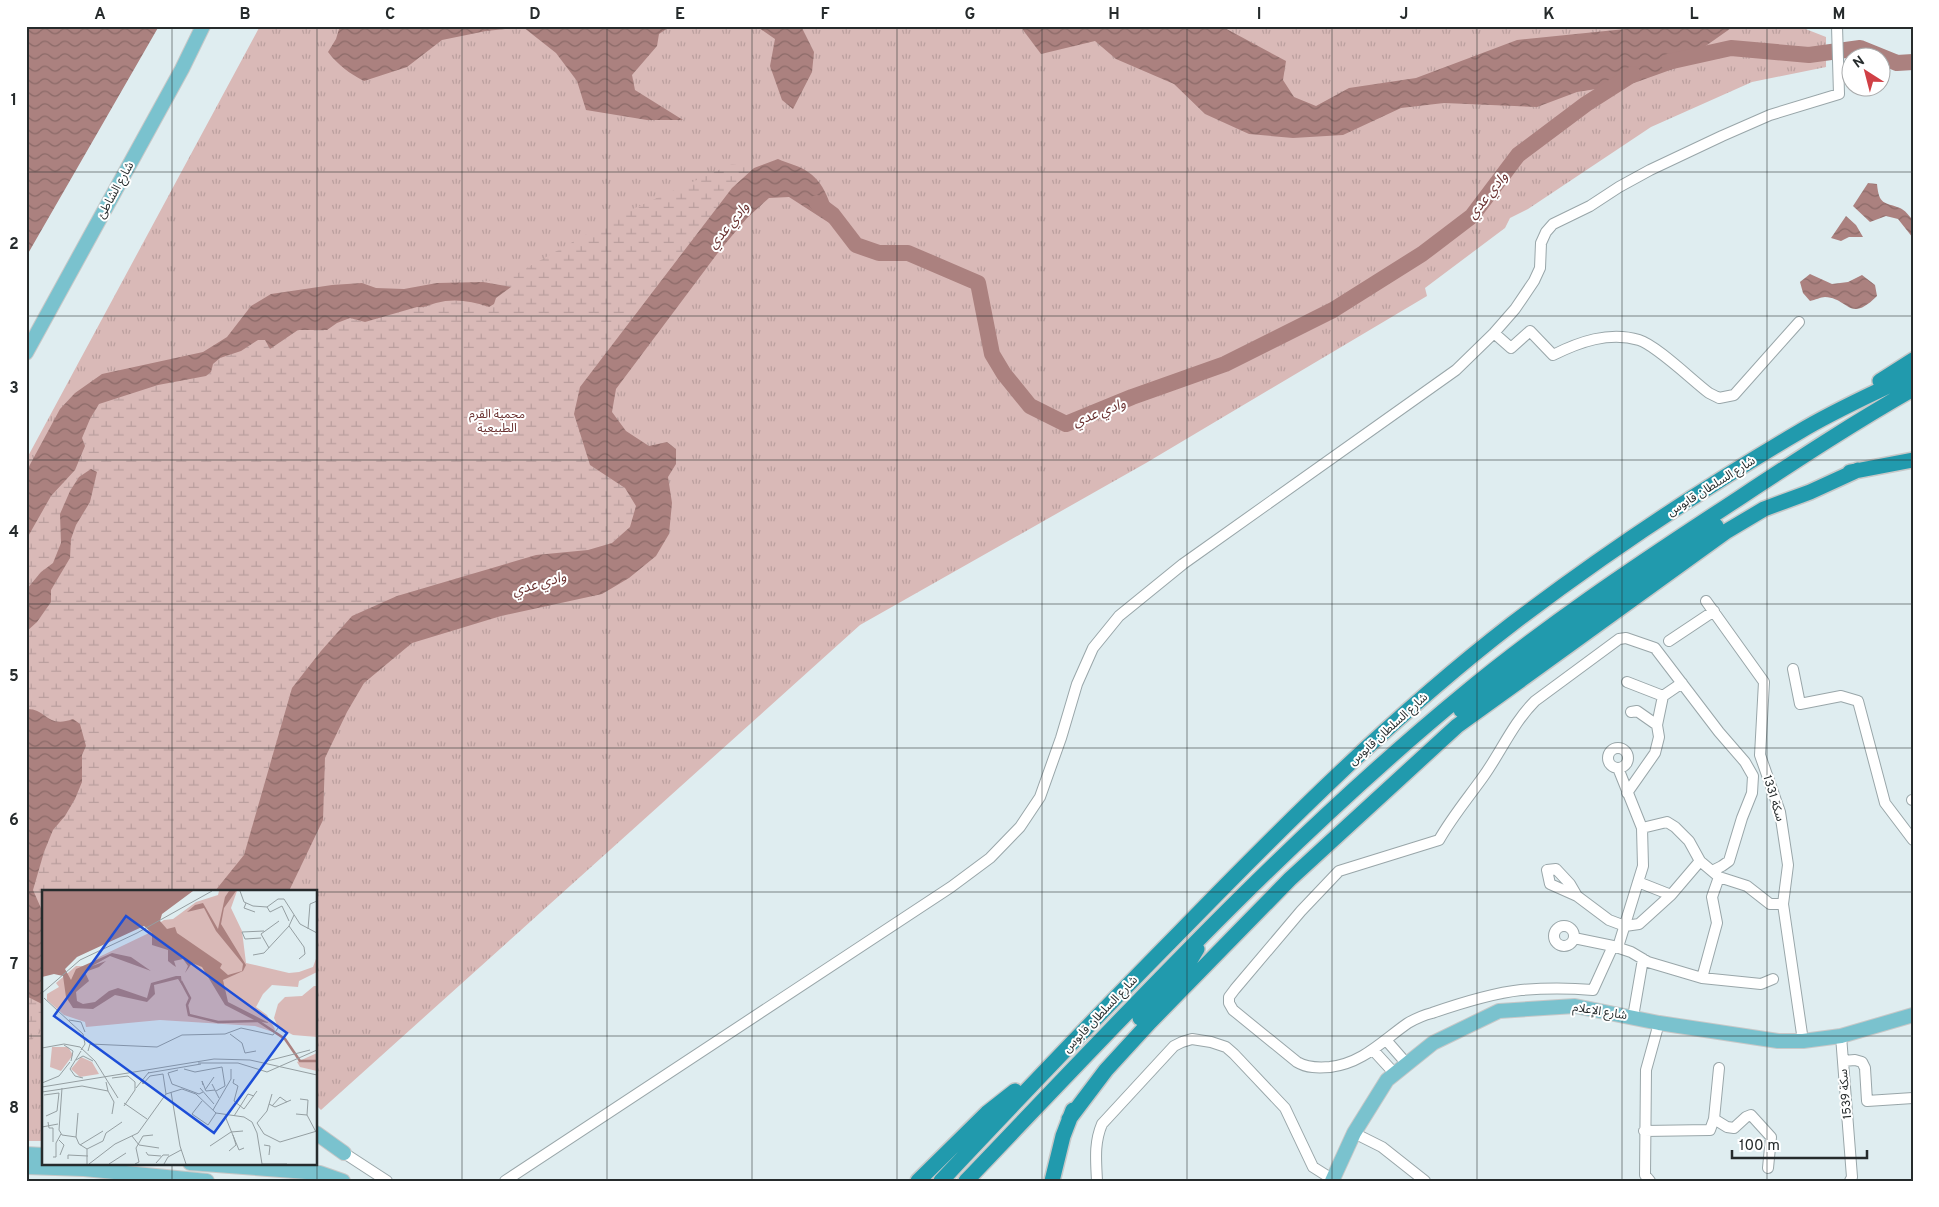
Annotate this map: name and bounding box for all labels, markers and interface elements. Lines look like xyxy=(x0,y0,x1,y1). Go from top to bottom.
text: A xyxy=(94,5,106,25)
text: B xyxy=(239,5,251,25)
text: C xyxy=(385,5,395,25)
text: D xyxy=(529,5,541,25)
text: E xyxy=(675,5,685,25)
text: F xyxy=(820,5,830,25)
text: G xyxy=(965,5,975,25)
text: H xyxy=(1108,5,1120,25)
text: I xyxy=(1257,5,1261,25)
text: J xyxy=(1400,5,1408,25)
text: K xyxy=(1543,5,1555,25)
text: L xyxy=(1689,5,1699,25)
text: M xyxy=(1833,5,1845,25)
north arrow xyxy=(1842,48,1892,98)
text: N xyxy=(1850,53,1868,73)
text: 1 xyxy=(11,91,17,111)
street label: شارع الشاطئ xyxy=(94,159,138,222)
water label: وادي عدي xyxy=(1464,169,1513,224)
water label: وادي عدي xyxy=(705,199,754,253)
text: 2 xyxy=(9,235,19,255)
text: 3 xyxy=(9,379,19,399)
water label: وادي عدي xyxy=(1071,396,1129,432)
park label: محمية القرم الطبيعية xyxy=(469,407,525,437)
street label: شارع السلطان قابوس xyxy=(1664,453,1759,520)
text: 4 xyxy=(9,523,19,543)
water label: وادي عدي xyxy=(511,569,569,601)
text: 5 xyxy=(9,667,19,687)
street label: شارع السلطان قابوس xyxy=(1346,690,1432,770)
street label: سكة 1331 xyxy=(1758,773,1788,823)
text: 6 xyxy=(9,811,19,831)
inset map xyxy=(42,890,318,1164)
text: 7 xyxy=(10,955,18,975)
street label: شارع السلطان قابوس xyxy=(1060,973,1142,1057)
street label: شارع الإعلام xyxy=(1571,1000,1628,1024)
street label: سكة 1539 xyxy=(1836,1068,1856,1120)
text: 8 xyxy=(9,1099,19,1119)
scale bar xyxy=(1732,1127,1866,1159)
text: 100 m xyxy=(1739,1137,1780,1156)

